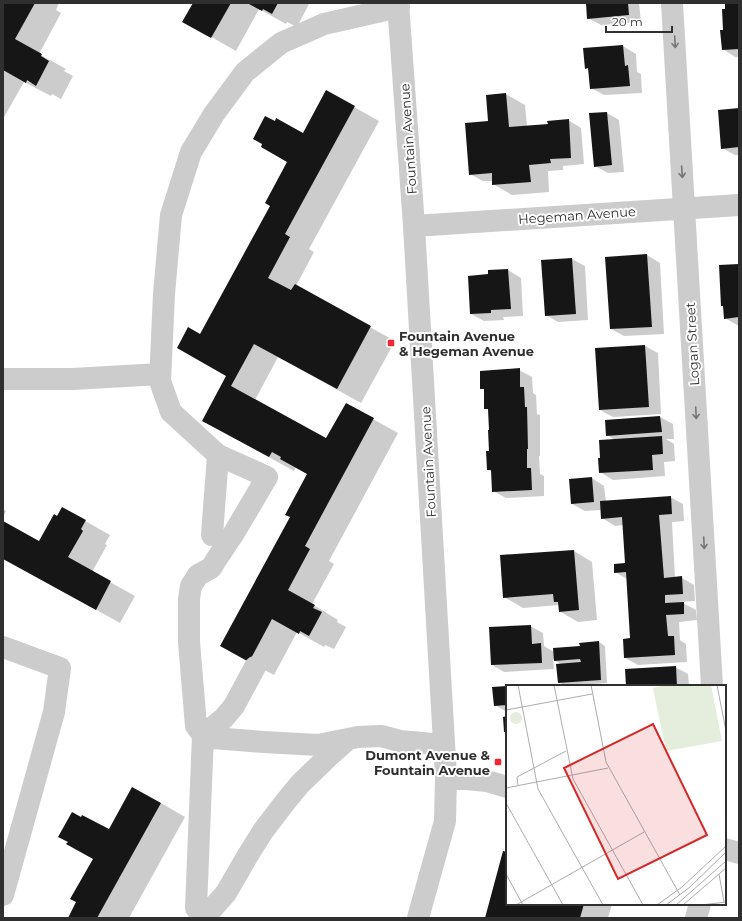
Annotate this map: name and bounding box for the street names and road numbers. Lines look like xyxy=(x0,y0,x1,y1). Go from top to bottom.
street label: Fountain Avenue xyxy=(396,83,420,195)
street label: Hegeman Avenue xyxy=(518,203,637,227)
street label: Logan Street xyxy=(682,302,702,386)
street label: Fountain Avenue xyxy=(417,406,439,518)

